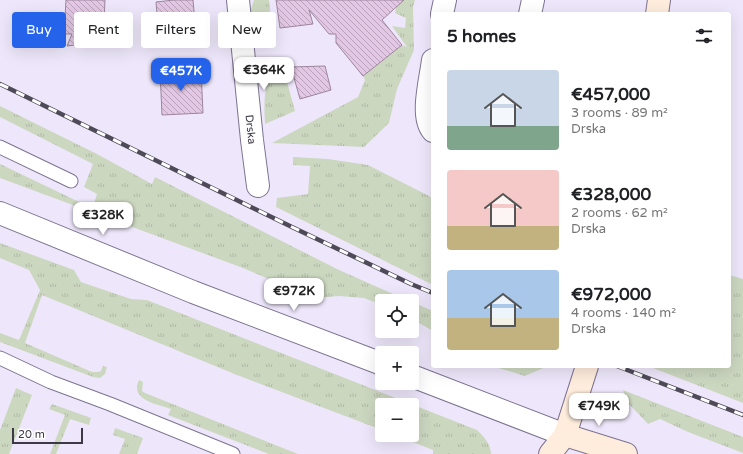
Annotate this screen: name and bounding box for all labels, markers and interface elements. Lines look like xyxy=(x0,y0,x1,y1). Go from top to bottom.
chip: Buy xyxy=(12,12,66,48)
chip: Rent xyxy=(74,12,133,48)
chip: Filters xyxy=(141,12,210,48)
chip: New xyxy=(218,12,276,48)
icon: filters xyxy=(693,25,715,47)
text: 5 homes xyxy=(447,26,516,47)
pin: €364K xyxy=(236,57,292,91)
pin: €457K xyxy=(153,58,209,92)
text: €364K xyxy=(243,62,285,78)
text: €457K xyxy=(160,63,202,79)
text: €457,000 xyxy=(571,84,650,105)
icon: home xyxy=(479,86,527,134)
text: 3 rooms · 89 m² xyxy=(571,105,668,121)
street label: Drska xyxy=(243,114,259,145)
text: Drska xyxy=(571,121,606,137)
text: €328,000 xyxy=(571,184,651,205)
icon: home xyxy=(479,186,527,234)
pin: €328K xyxy=(75,202,131,236)
text: 2 rooms · 62 m² xyxy=(571,205,668,221)
text: €328K xyxy=(82,207,124,223)
text: Drska xyxy=(571,221,606,237)
pin: €972K xyxy=(266,278,322,312)
text: €972K xyxy=(273,283,315,299)
text: €972,000 xyxy=(571,284,651,305)
icon: home xyxy=(479,286,527,334)
map controls xyxy=(375,294,419,442)
button: locate xyxy=(375,294,419,338)
text: 4 rooms · 140 m² xyxy=(571,305,676,321)
text: Drska xyxy=(571,321,606,337)
button: + xyxy=(375,346,419,390)
pin: €749K xyxy=(571,393,627,427)
button: − xyxy=(375,398,419,442)
text: €749K xyxy=(578,398,620,414)
scale bar xyxy=(12,426,83,445)
text: 20 m xyxy=(18,428,45,441)

